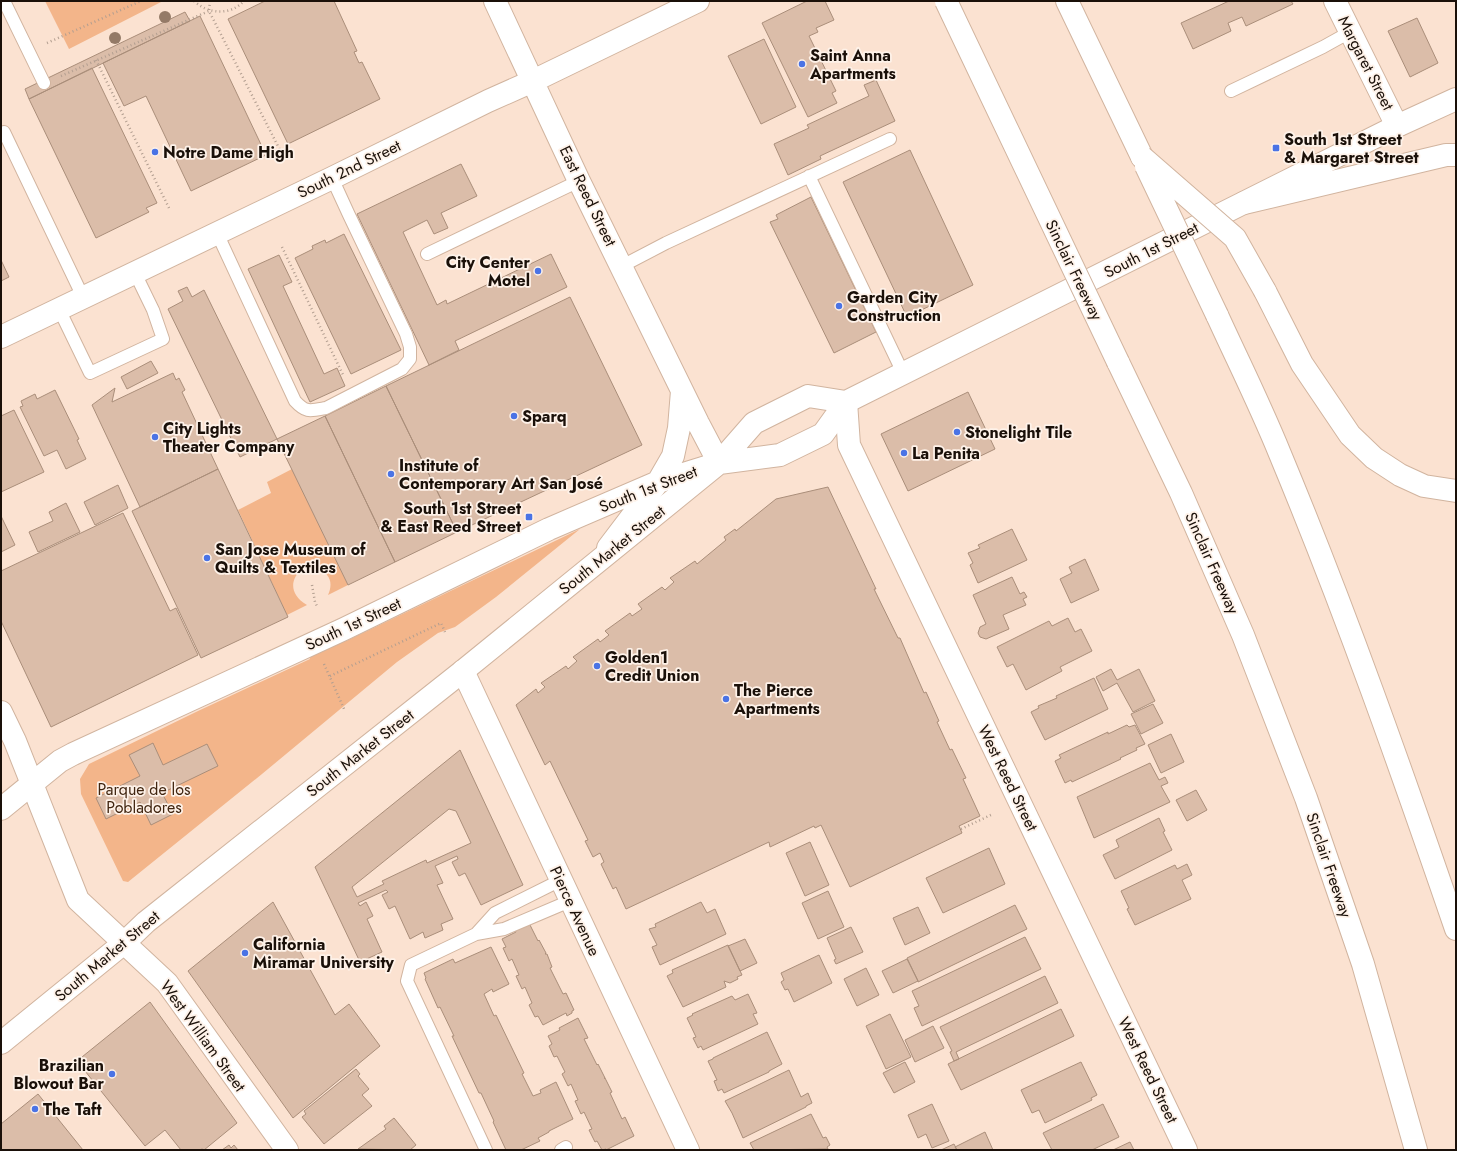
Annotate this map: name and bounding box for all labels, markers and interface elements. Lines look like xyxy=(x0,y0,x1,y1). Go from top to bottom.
street label: Margaret Street xyxy=(1332,12,1400,114)
place label: Saint Anna Apartments xyxy=(809,44,896,85)
marker: Saint Anna Apartments xyxy=(797,59,807,69)
place label: South 1st Street & Margaret Street xyxy=(1284,128,1420,169)
street label: South 2nd Street xyxy=(293,134,405,204)
place label: Notre Dame High xyxy=(163,141,294,164)
street label: East Reed Street xyxy=(554,142,622,250)
marker: South 1st Street & Margaret Street xyxy=(1271,143,1281,153)
marker: Notre Dame High xyxy=(150,147,160,157)
street label: Sinclair Freeway xyxy=(1040,216,1109,325)
street label: South 1st Street xyxy=(1100,216,1202,284)
place label: City Center Motel xyxy=(446,251,530,292)
marker: City Center Motel xyxy=(533,266,543,276)
place label: Garden City Construction xyxy=(847,286,941,327)
marker: Garden City Construction xyxy=(834,301,844,311)
place label: Sparq xyxy=(522,405,567,428)
marker: Sparq xyxy=(509,411,519,421)
place label: City Lights Theater Company xyxy=(163,417,295,458)
place label: Stonelight Tile xyxy=(965,421,1072,444)
marker: Stonelight Tile xyxy=(952,427,962,437)
marker: City Lights Theater Company xyxy=(150,432,160,442)
place label: La Penita xyxy=(912,442,980,465)
marker: La Penita xyxy=(899,448,909,458)
place label: Institute of Contemporary Art San José xyxy=(399,454,603,495)
street label: South 1st Street xyxy=(596,460,701,518)
marker: Institute of Contemporary Art San José xyxy=(386,469,396,479)
place label: South 1st Street & East Reed Street xyxy=(381,497,522,538)
street label: South Market Street xyxy=(554,500,670,600)
street label: Sinclair Freeway xyxy=(1179,508,1245,619)
marker: South 1st Street & East Reed Street xyxy=(524,512,534,522)
place label: San Jose Museum of Quilts & Textiles xyxy=(215,538,367,579)
marker: San Jose Museum of Quilts & Textiles xyxy=(202,553,212,563)
street label: South 1st Street xyxy=(301,592,405,656)
place label: Golden1 Credit Union xyxy=(605,646,699,687)
marker: Golden1 Credit Union xyxy=(592,661,602,671)
place label: The Pierce Apartments xyxy=(733,679,820,720)
marker: The Pierce Apartments xyxy=(721,694,731,704)
street label: South Market Street xyxy=(301,704,419,802)
street label: West Reed Street xyxy=(972,721,1044,835)
park label: Parque de los Pobladores xyxy=(98,778,190,819)
street label: Sinclair Freeway xyxy=(1300,809,1358,921)
street label: Pierce Avenue xyxy=(544,862,606,960)
street label: South Market Street xyxy=(49,905,165,1007)
place label: California Miramar University xyxy=(253,933,395,974)
marker: California Miramar University xyxy=(240,948,250,958)
street label: West William Street xyxy=(155,976,251,1097)
street label: West Reed Street xyxy=(1112,1013,1184,1127)
place label: Brazilian Blowout Bar xyxy=(14,1054,104,1095)
marker: Brazilian Blowout Bar xyxy=(107,1069,117,1079)
place label: The Taft xyxy=(43,1098,103,1121)
marker: The Taft xyxy=(30,1104,40,1114)

